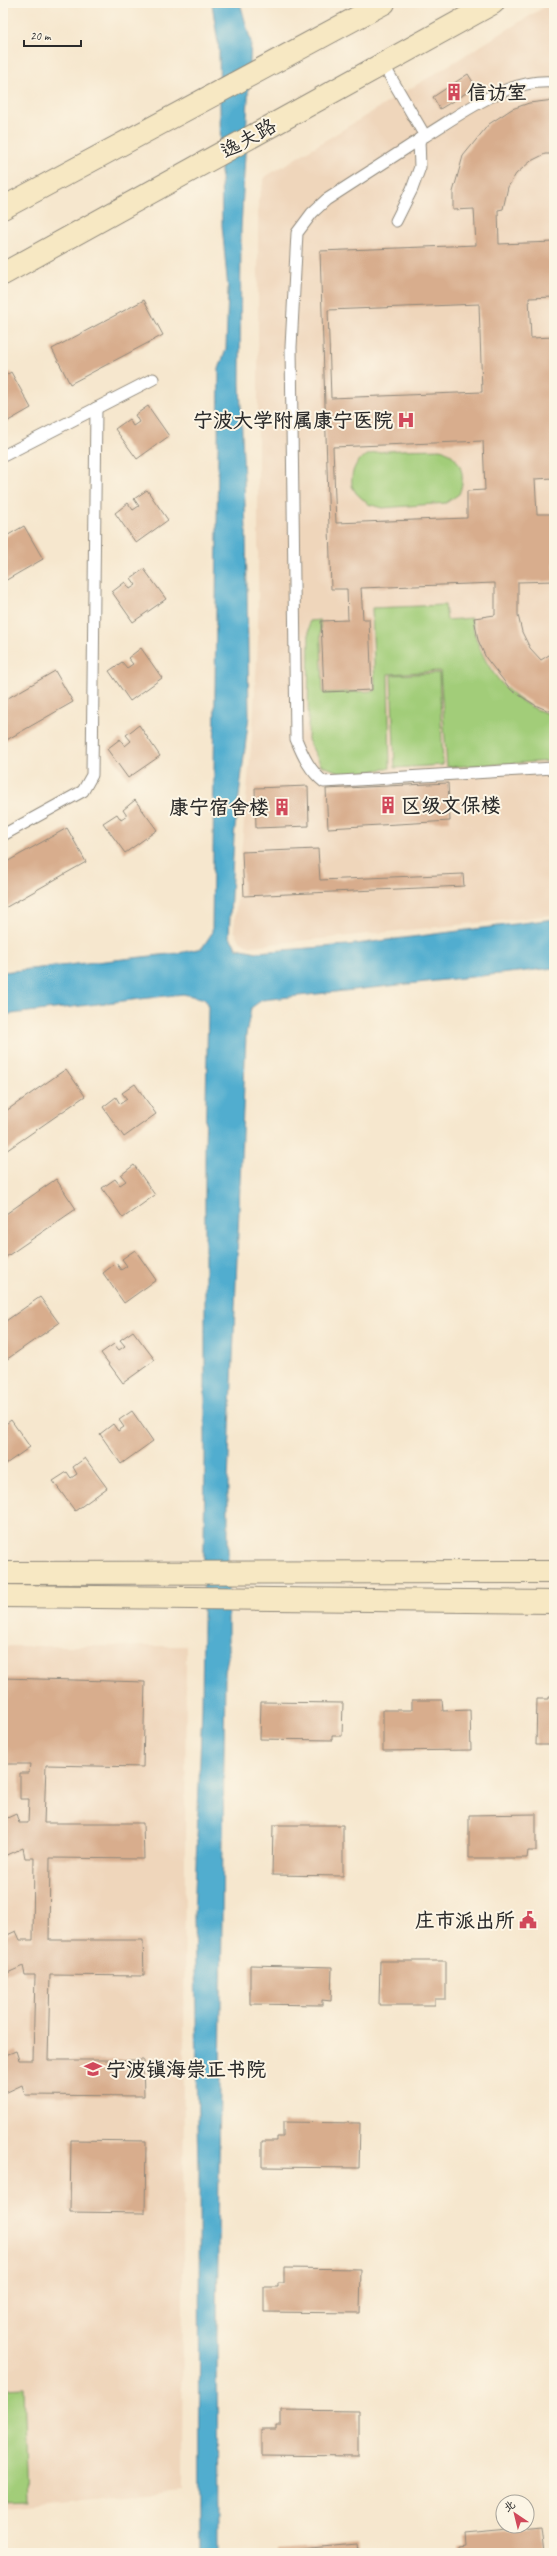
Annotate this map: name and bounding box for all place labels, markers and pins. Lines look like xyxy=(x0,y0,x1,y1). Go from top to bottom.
place label: 信访室 xyxy=(467,80,527,105)
building icon: 信访室 xyxy=(444,82,464,102)
place label: 宁波大学附属康宁医院 xyxy=(193,408,393,433)
hospital icon: 宁波大学附属康宁医院 xyxy=(396,410,416,430)
place label: 区级文保楼 xyxy=(401,793,501,818)
place label: 康宁宿舍楼 xyxy=(169,795,269,820)
building icon: 区级文保楼 xyxy=(378,795,398,815)
building icon: 康宁宿舍楼 xyxy=(272,797,292,817)
place label: 庄市派出所 xyxy=(415,1908,515,1933)
public building icon: 庄市派出所 xyxy=(518,1910,538,1930)
place label: 宁波镇海崇正书院 xyxy=(106,2057,266,2082)
school or university icon: 宁波镇海崇正书院 xyxy=(83,2059,103,2079)

